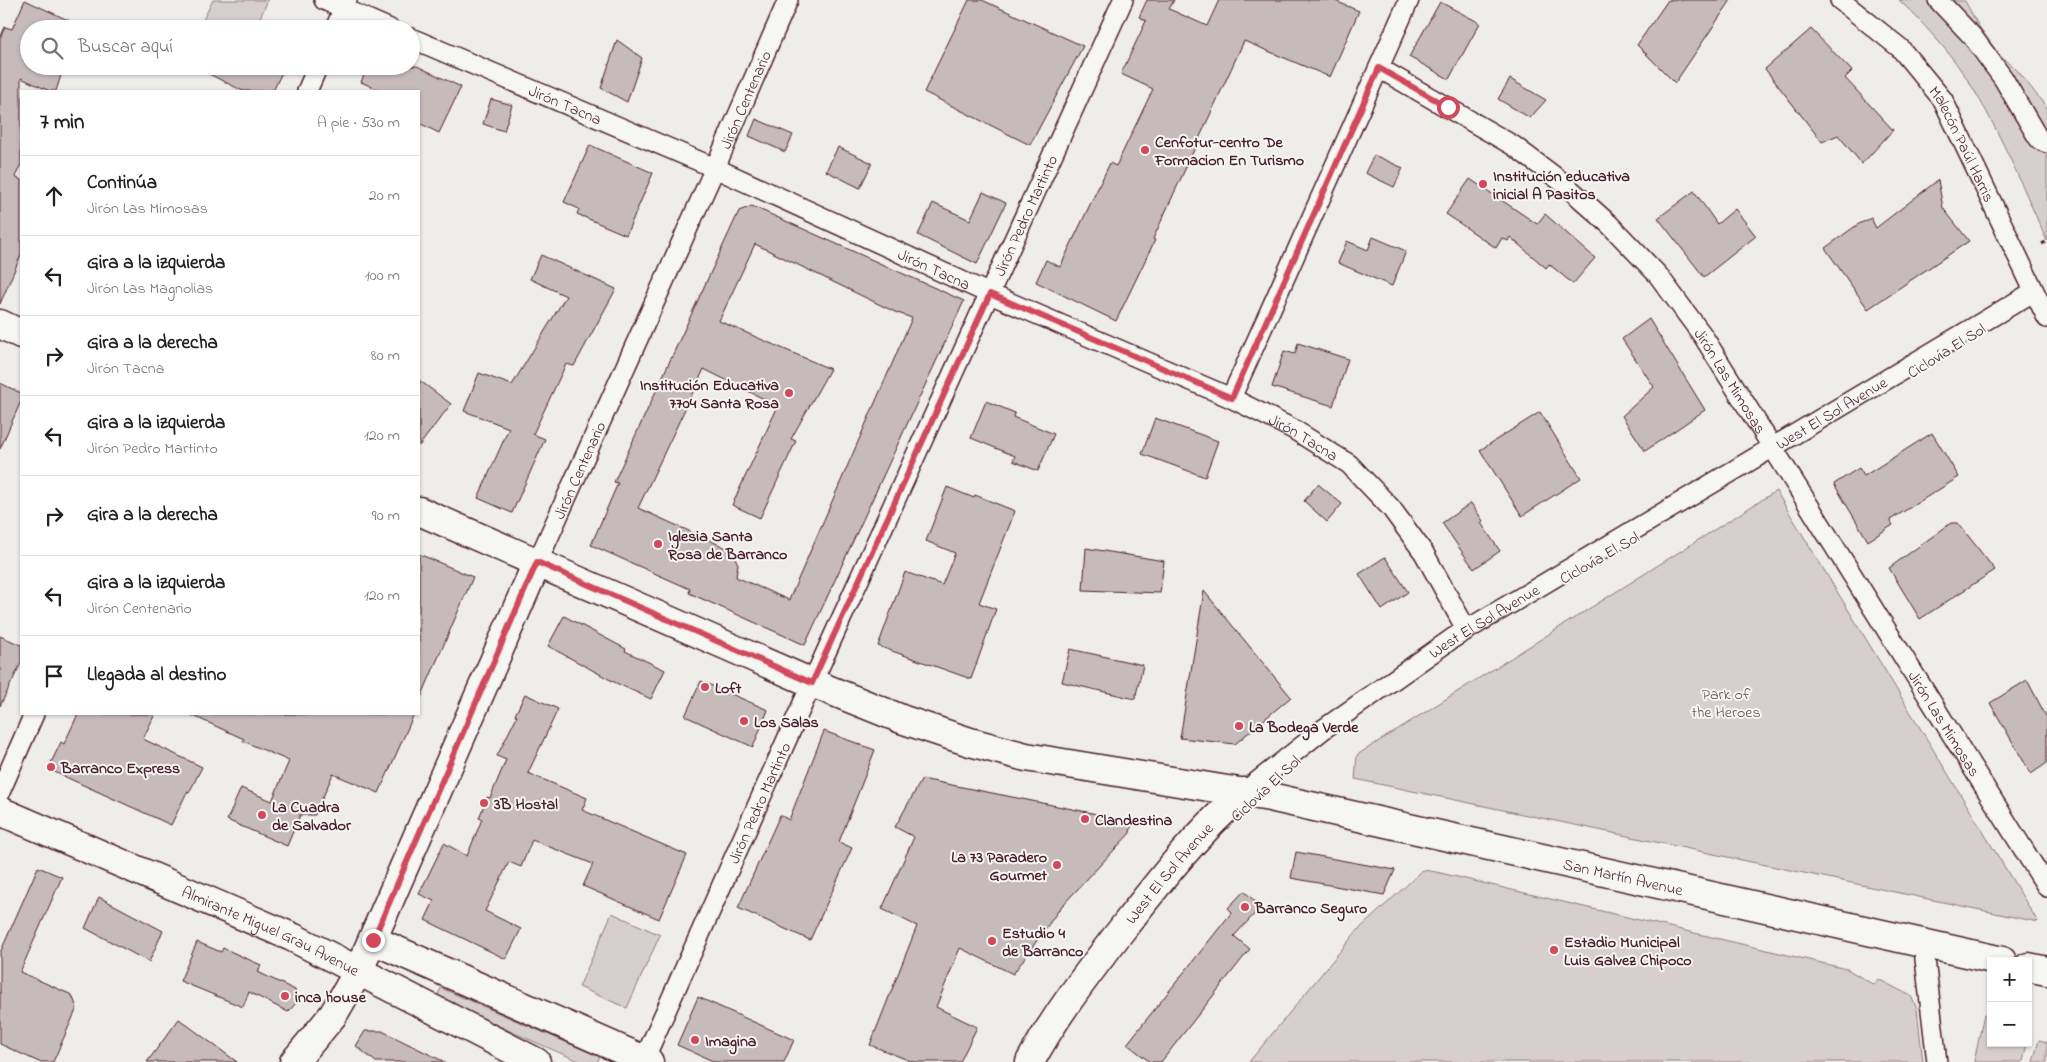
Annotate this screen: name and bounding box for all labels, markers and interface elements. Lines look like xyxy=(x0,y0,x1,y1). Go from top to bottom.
search box xyxy=(20,20,420,75)
icon: search xyxy=(38,34,66,62)
text: Buscar aquí xyxy=(78,34,173,61)
street label: Jirón Centenario xyxy=(715,47,779,153)
street label: Jirón Tacna xyxy=(524,80,605,132)
street label: Malecón Paúl Harris xyxy=(1922,81,2000,207)
route start xyxy=(1437,96,1460,119)
text: 7 min xyxy=(40,108,84,138)
text: A pie · 530 m xyxy=(317,111,400,135)
place label: Cenfotur-centro De Formacion En Turismo xyxy=(1154,131,1304,173)
marker: Cenfotur-centro De Formacion En Turismo xyxy=(1139,144,1151,156)
street label: Jirón Pedro Martinto xyxy=(989,151,1065,281)
place label: Institución educativa inicial A Pasitos xyxy=(1493,165,1630,207)
text: Continúa xyxy=(87,170,157,197)
marker: Institución educativa inicial A Pasitos xyxy=(1477,178,1489,190)
icon: ahead xyxy=(40,182,68,210)
text: 20 m xyxy=(369,184,400,208)
text: Jirón Las Mimosas xyxy=(87,197,208,221)
street label: Jirón Tacna xyxy=(893,243,974,297)
text: Gira a la izquierda xyxy=(87,250,225,277)
icon: left xyxy=(40,262,68,290)
text: 100 m xyxy=(365,264,400,288)
text: Jirón Las Magnolias xyxy=(87,277,213,301)
street label: Ciclovía El Sol xyxy=(1903,318,1991,385)
street label: Jirón Las Mimosas xyxy=(1687,324,1771,439)
text: Gira a la derecha xyxy=(87,330,218,357)
icon: right xyxy=(40,342,68,370)
text: 80 m xyxy=(371,344,400,368)
text: Jirón Tacna xyxy=(87,357,164,381)
street label: West El Sol Avenue xyxy=(1772,371,1893,457)
place label: Institución Educativa 7704 Santa Rosa xyxy=(640,374,779,416)
marker: Institución Educativa 7704 Santa Rosa xyxy=(783,387,795,399)
street label: Jirón Tacna xyxy=(1264,409,1342,468)
text: Gira a la izquierda xyxy=(87,410,225,437)
street label: Jirón Centenario xyxy=(548,418,613,524)
icon: left xyxy=(40,422,68,450)
text: 120 m xyxy=(364,424,400,448)
text: Jirón Pedro Martinto xyxy=(87,437,218,461)
icon: right xyxy=(40,502,68,530)
text: Gira a la derecha xyxy=(87,502,218,529)
text: 90 m xyxy=(372,504,400,528)
place label: Iglesia Santa Rosa de Barranco xyxy=(667,525,787,567)
street label: Ciclovía El Sol xyxy=(1556,526,1645,591)
marker: Iglesia Santa Rosa de Barranco xyxy=(652,538,664,550)
text: Gira a la izquierda xyxy=(87,570,225,597)
street label: West El Sol Avenue xyxy=(1424,579,1545,665)
icon: left xyxy=(40,582,68,610)
text: 120 m xyxy=(364,584,400,608)
text: Jirón Centenario xyxy=(87,597,192,621)
icon: arrive xyxy=(40,662,68,690)
text: Llegada al destino xyxy=(87,662,226,689)
street label: Jirón Las Mimosas xyxy=(1901,667,1985,782)
place label: Loft xyxy=(715,677,742,701)
marker: Loft xyxy=(699,681,711,693)
park label: Park of the Heroes xyxy=(1691,683,1761,725)
place label: Los Salas xyxy=(754,711,819,735)
marker: Los Salas xyxy=(738,715,750,727)
place label: La Bodega Verde xyxy=(1249,716,1359,741)
marker: La Bodega Verde xyxy=(1233,720,1245,732)
street label: Jirón Pedro Martinto xyxy=(723,739,798,868)
street label: Ciclovía El Sol xyxy=(1226,750,1307,828)
place label: Barranco Express xyxy=(60,757,180,781)
marker: Barranco Express xyxy=(45,761,57,773)
place label: 3B Hostal xyxy=(493,793,558,817)
place label: La Cuadra de Salvador xyxy=(272,796,352,838)
marker: 3B Hostal xyxy=(478,797,490,809)
marker: La Cuadra de Salvador xyxy=(256,809,268,821)
place label: Clandestina xyxy=(1095,809,1172,833)
marker: Clandestina xyxy=(1079,813,1091,825)
street label: West El Sol Avenue xyxy=(1120,817,1220,930)
place label: La 73 Paradero Gourmet xyxy=(951,846,1048,888)
street label: San Martín Avenue xyxy=(1561,853,1686,903)
marker: La 73 Paradero Gourmet xyxy=(1051,859,1063,871)
street label: Almirante Miguel Grau Avenue xyxy=(177,881,364,984)
place label: Barranco Seguro xyxy=(1254,897,1367,922)
marker: Barranco Seguro xyxy=(1239,901,1251,913)
place label: Estudio 4 de Barranco xyxy=(1002,922,1083,964)
route end xyxy=(362,929,385,952)
place label: Estadio Municipal Luis Galvez Chipoco xyxy=(1564,931,1692,973)
marker: Estudio 4 de Barranco xyxy=(986,935,998,947)
marker: Estadio Municipal Luis Galvez Chipoco xyxy=(1548,944,1560,956)
map controls xyxy=(1987,957,2032,1047)
button: + xyxy=(1987,957,2032,1002)
place label: inca house xyxy=(295,986,367,1010)
marker: inca house xyxy=(279,990,291,1002)
button: − xyxy=(1987,1002,2032,1047)
place label: Imagina xyxy=(705,1030,757,1055)
marker: Imagina xyxy=(689,1034,701,1046)

